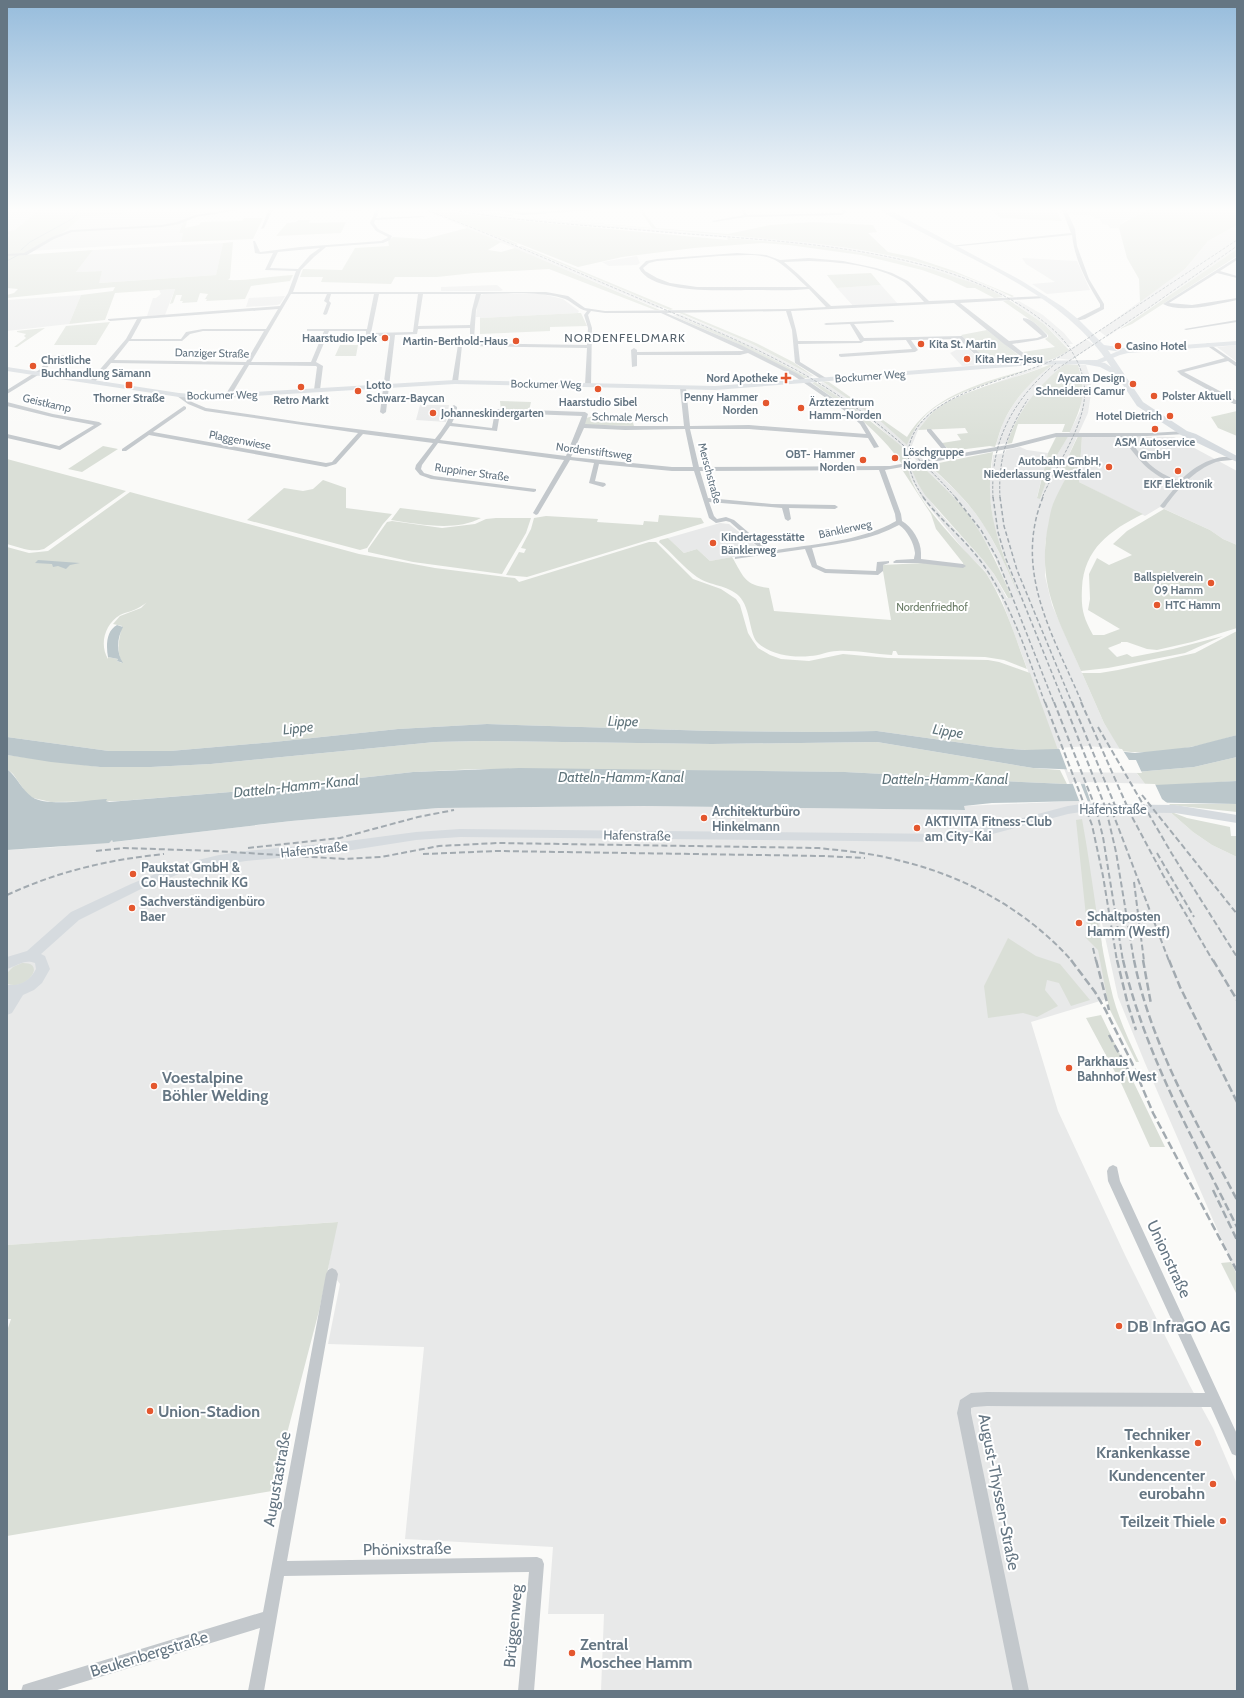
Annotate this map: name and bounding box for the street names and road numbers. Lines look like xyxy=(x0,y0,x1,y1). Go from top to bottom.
street label: Danziger Straße xyxy=(175,345,250,361)
street label: Bockumer Weg xyxy=(834,367,906,385)
street label: Bockumer Weg xyxy=(511,376,582,392)
street label: Bockumer Weg xyxy=(187,387,258,403)
street label: Geistkamp xyxy=(21,391,73,415)
street label: Schmale Mersch xyxy=(592,409,668,425)
street label: Plaggenwiese xyxy=(208,427,273,453)
street label: Nordenstiftsweg xyxy=(555,439,633,463)
street label: Merschstraße xyxy=(695,441,725,505)
street label: Ruppiner Straße xyxy=(434,460,511,484)
street label: Bänklerweg xyxy=(817,516,873,541)
street label: Hafenstraße xyxy=(1079,801,1147,817)
street label: Hafenstraße xyxy=(603,826,671,844)
street label: Hafenstraße xyxy=(280,837,349,860)
street label: Unionstraße xyxy=(1143,1217,1195,1301)
street label: August-Thyssen-Straße xyxy=(975,1412,1023,1572)
street label: Augustastraße xyxy=(259,1430,295,1528)
street label: Phönixstraße xyxy=(363,1539,451,1559)
street label: Brüggenweg xyxy=(500,1583,526,1668)
street label: Beukenbergstraße xyxy=(88,1627,210,1681)

